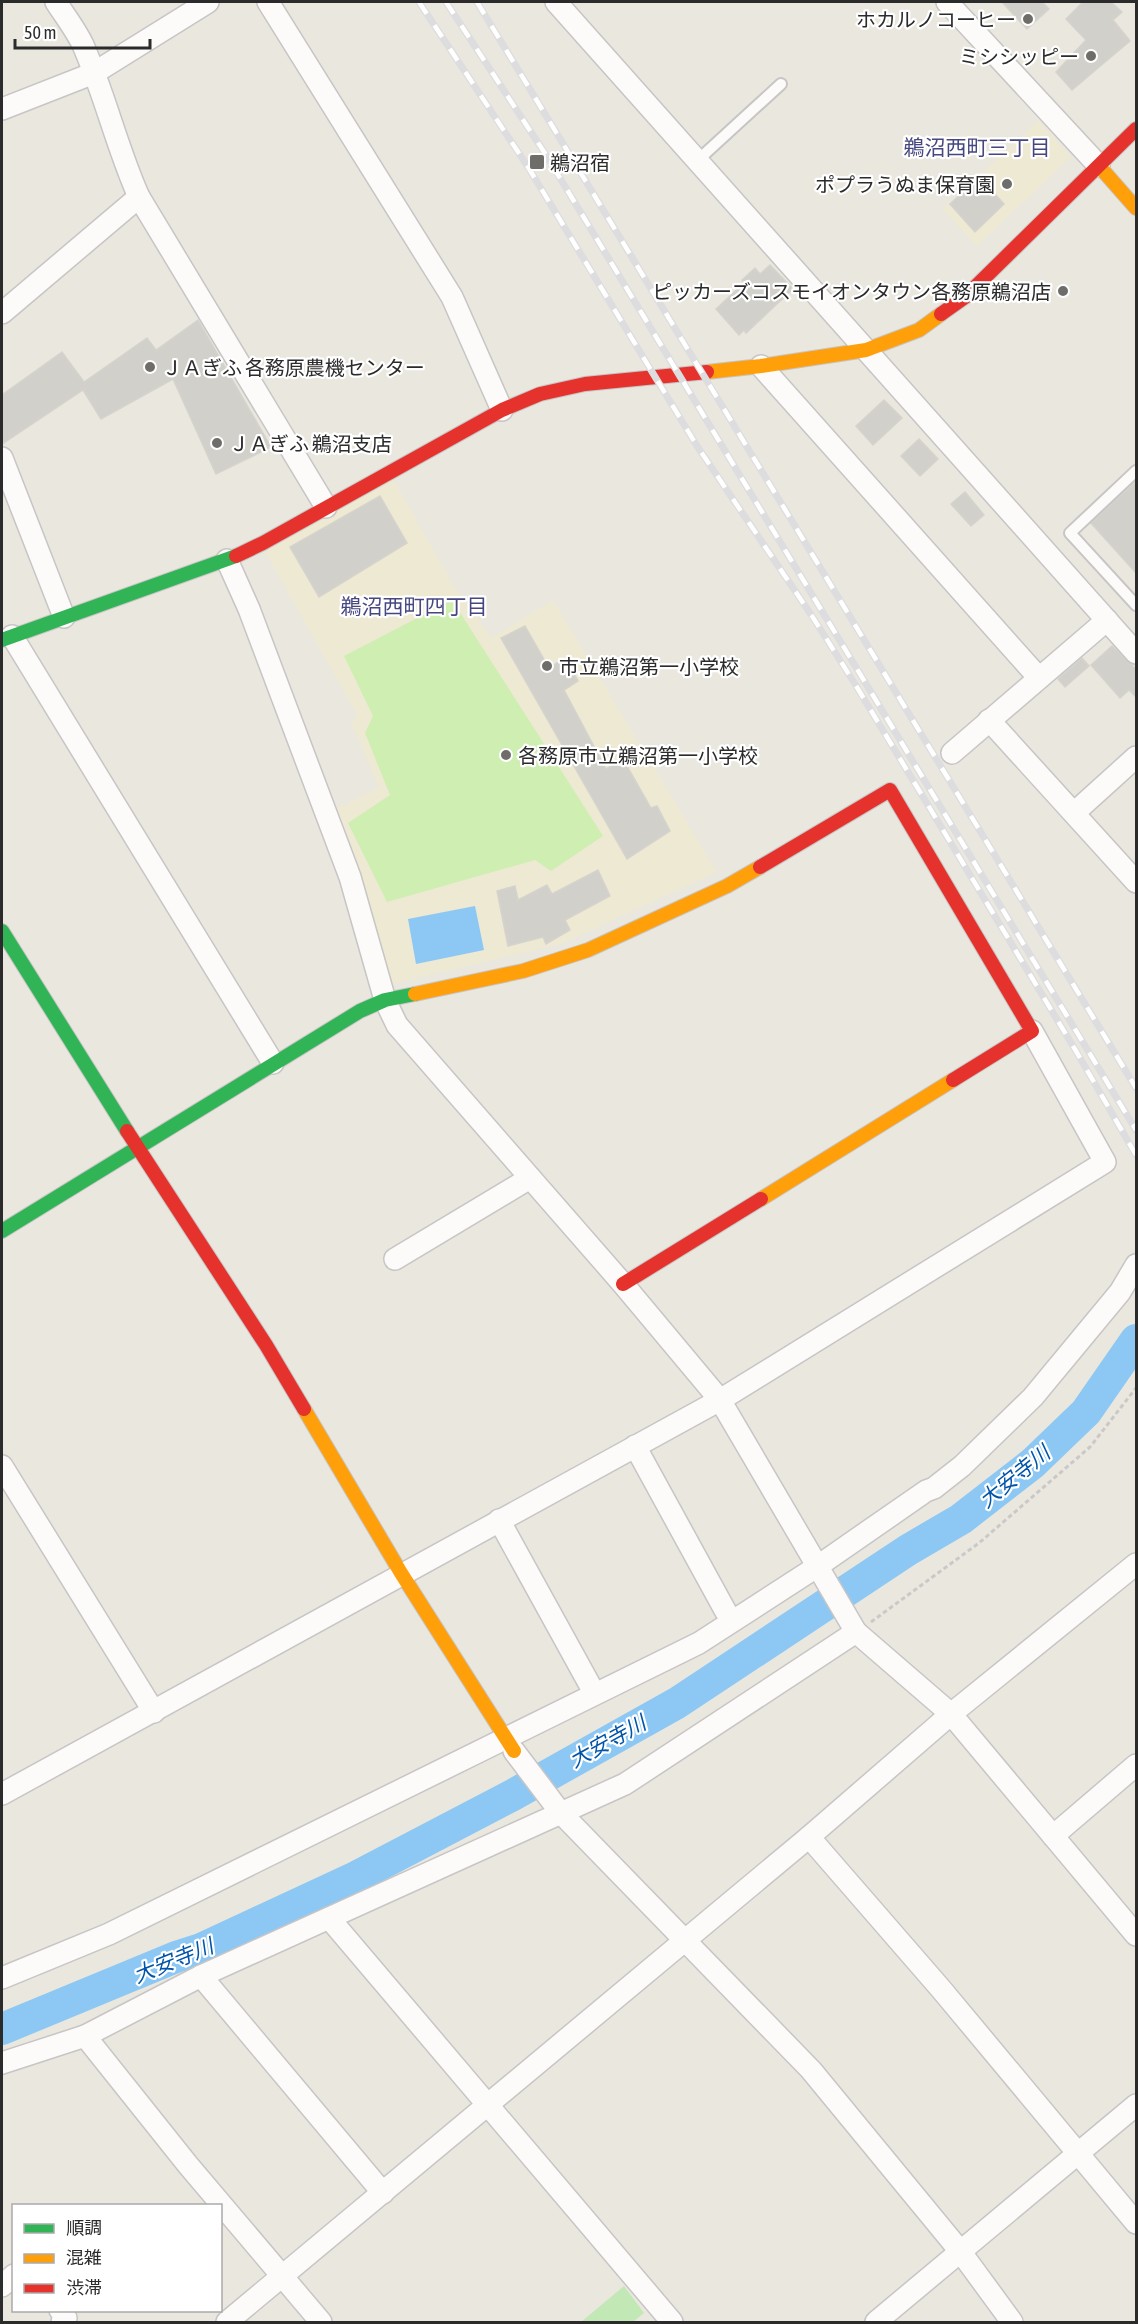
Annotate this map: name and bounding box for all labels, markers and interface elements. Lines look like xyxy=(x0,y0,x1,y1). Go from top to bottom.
place label: ホカルノコーヒー xyxy=(856,8,1016,31)
scale bar xyxy=(15,12,150,50)
marker: ホカルノコーヒー xyxy=(1021,12,1035,26)
text: 50 m xyxy=(24,22,56,43)
place label: ミシシッピー xyxy=(959,45,1079,68)
marker: ミシシッピー xyxy=(1084,49,1098,63)
district label: 鵜沼西町三丁目 xyxy=(904,135,1051,159)
place label: 鵜沼宿 xyxy=(550,151,610,174)
marker: 鵜沼宿 xyxy=(528,153,546,171)
place label: ポプラうぬま保育園 xyxy=(815,173,995,196)
marker: ポプラうぬま保育園 xyxy=(1000,177,1014,191)
place label: ピッカーズコスモイオンタウン各務原鵜沼店 xyxy=(652,280,1051,303)
marker: ピッカーズコスモイオンタウン各務原鵜沼店 xyxy=(1056,284,1070,298)
place label: ＪＡぎふ 各務原農機センター xyxy=(162,356,425,379)
marker: ＪＡぎふ 各務原農機センター xyxy=(143,360,157,374)
place label: ＪＡぎふ 鵜沼支店 xyxy=(229,432,392,455)
marker: ＪＡぎふ 鵜沼支店 xyxy=(210,436,224,450)
district label: 鵜沼西町四丁目 xyxy=(341,594,488,618)
place label: 市立鵜沼第一小学校 xyxy=(559,655,739,678)
marker: 市立鵜沼第一小学校 xyxy=(540,659,554,673)
place label: 各務原市立鵜沼第一小学校 xyxy=(518,744,758,767)
marker: 各務原市立鵜沼第一小学校 xyxy=(499,748,513,762)
water label: 大安寺川 xyxy=(974,1439,1056,1512)
water label: 大安寺川 xyxy=(564,1709,651,1772)
water label: 大安寺川 xyxy=(130,1932,218,1987)
legend xyxy=(12,2204,222,2312)
text: 順調 xyxy=(66,2217,102,2238)
text: 混雑 xyxy=(66,2247,102,2268)
text: 渋滞 xyxy=(66,2277,102,2298)

